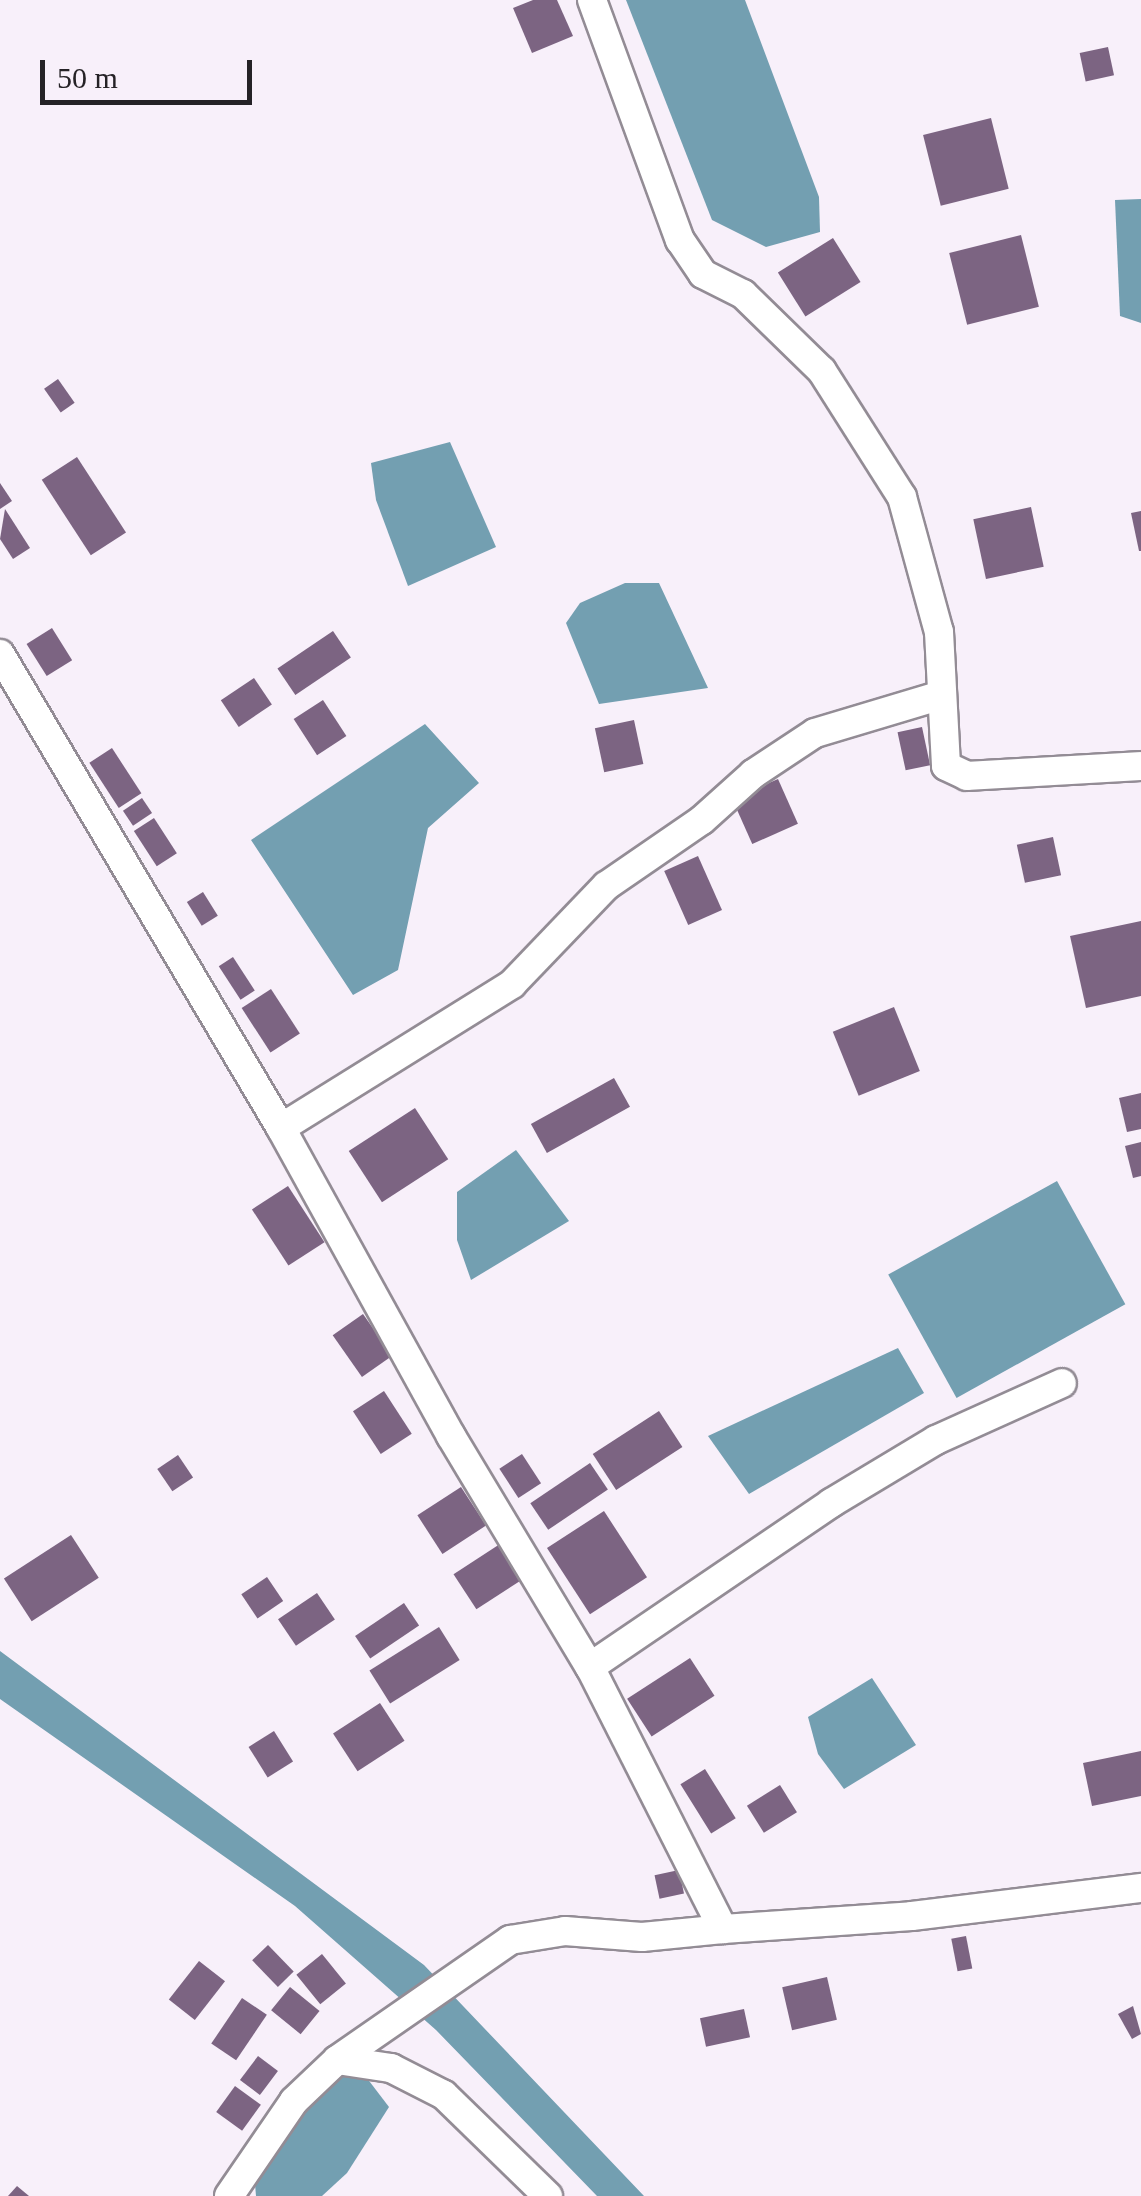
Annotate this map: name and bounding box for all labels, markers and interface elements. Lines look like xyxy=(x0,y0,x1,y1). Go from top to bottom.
scale bar xyxy=(45,40,258,102)
text: 50 m xyxy=(57,61,118,94)

